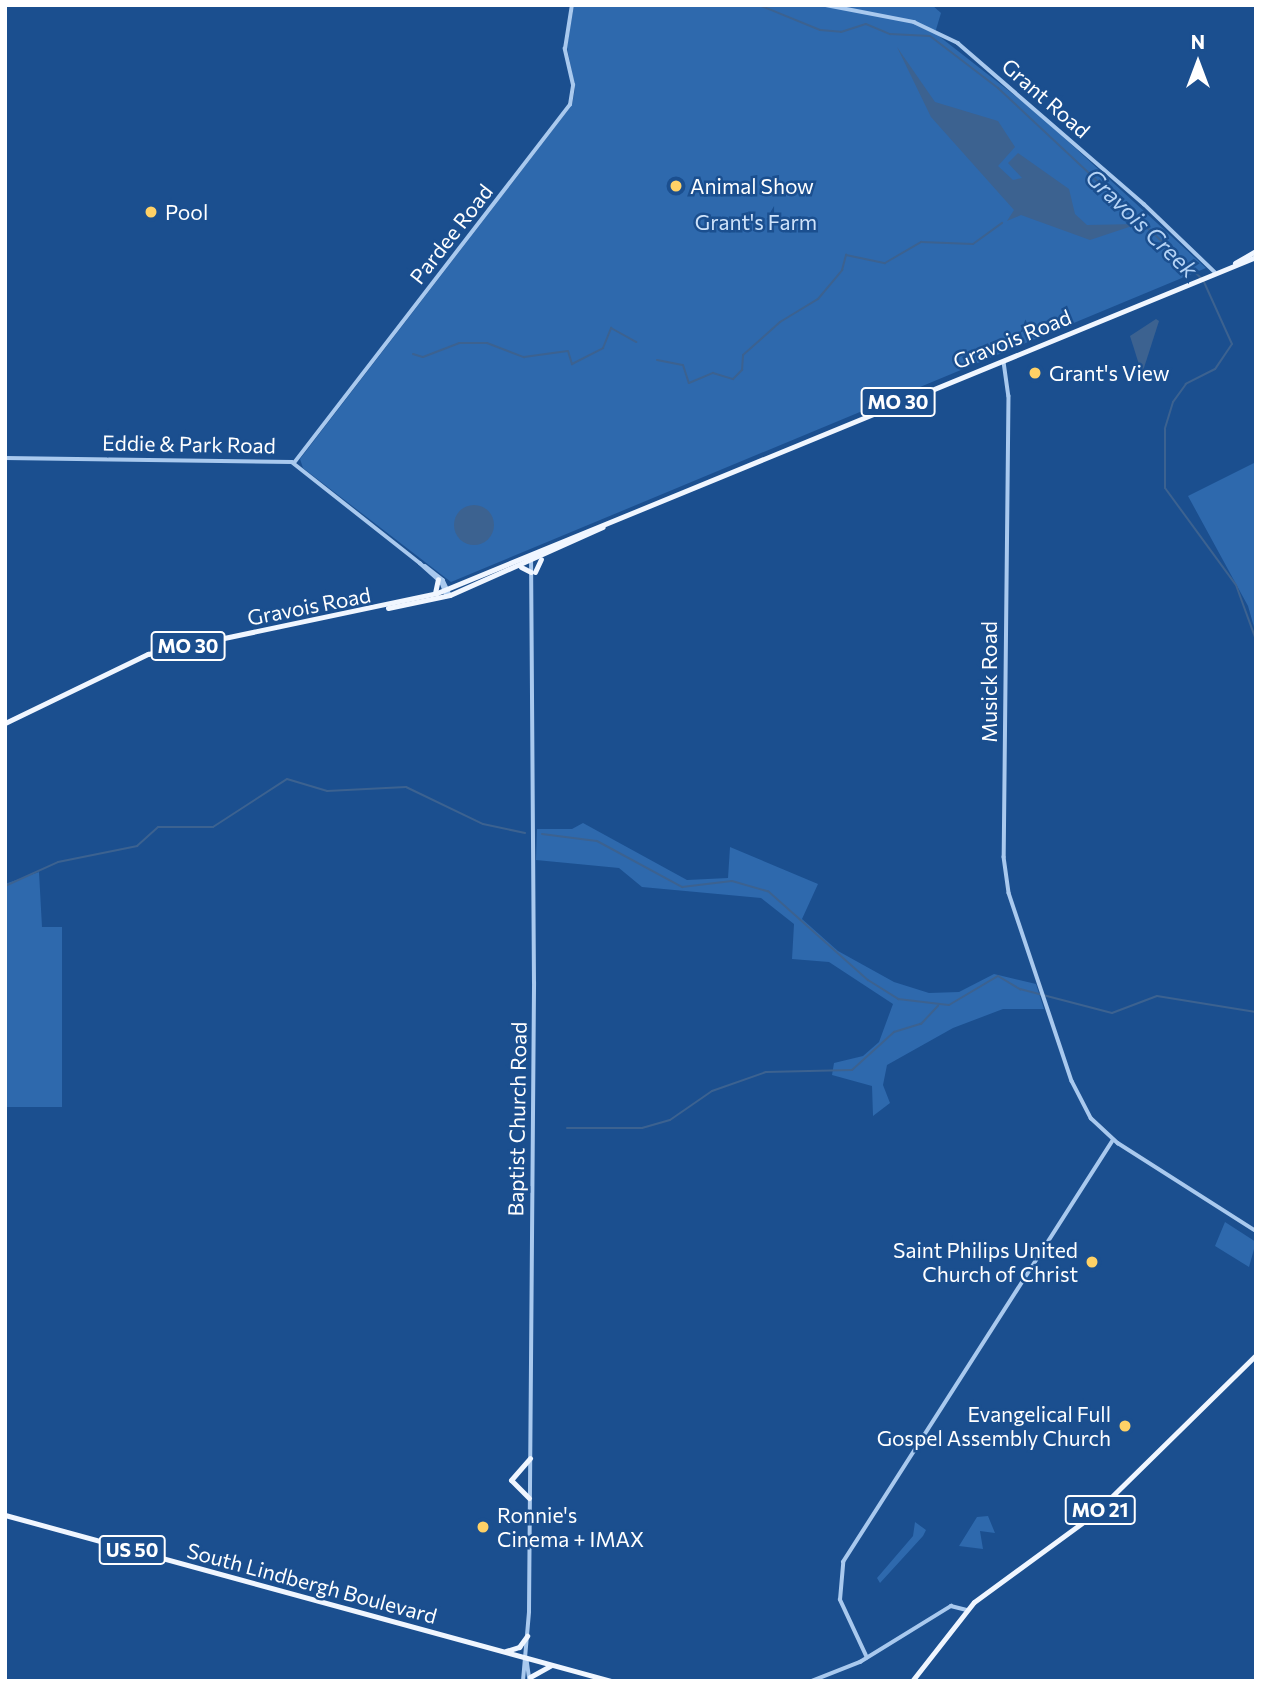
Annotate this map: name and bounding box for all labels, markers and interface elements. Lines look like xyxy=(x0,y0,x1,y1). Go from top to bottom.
north arrow xyxy=(1163,28,1233,98)
text: N xyxy=(1191,30,1205,53)
street label: Grant Road xyxy=(997,53,1095,143)
water label: Gravois Creek xyxy=(1080,163,1204,283)
place label: Animal Show xyxy=(690,173,814,199)
marker: Animal Show xyxy=(668,178,684,194)
street label: Pardee Road xyxy=(404,179,498,289)
place label: Pool xyxy=(165,199,208,225)
marker: Pool xyxy=(143,204,159,220)
park label: Grant's Farm xyxy=(695,209,817,235)
street label: Gravois Road xyxy=(949,304,1075,374)
place label: Grant's View xyxy=(1049,360,1169,386)
marker: Grant's View xyxy=(1027,365,1043,381)
road number: MO 30 xyxy=(860,386,936,418)
street label: Eddie & Park Road xyxy=(102,430,276,458)
street label: Gravois Road xyxy=(245,582,373,630)
street label: Musick Road xyxy=(976,621,1002,743)
road number: MO 30 xyxy=(150,631,227,662)
street label: Baptist Church Road xyxy=(503,1021,531,1217)
place label: Saint Philips United Church of Christ xyxy=(893,1237,1078,1287)
marker: Saint Philips United Church of Christ xyxy=(1084,1254,1100,1270)
place label: Evangelical Full Gospel Assembly Church xyxy=(877,1401,1111,1451)
marker: Evangelical Full Gospel Assembly Church xyxy=(1117,1418,1133,1434)
road number: MO 21 xyxy=(1063,1494,1137,1526)
place label: Ronnie's Cinema + IMAX xyxy=(497,1502,644,1552)
marker: Ronnie's Cinema + IMAX xyxy=(475,1519,491,1535)
road number: US 50 xyxy=(97,1534,167,1566)
street label: South Lindbergh Boulevard xyxy=(184,1537,440,1629)

